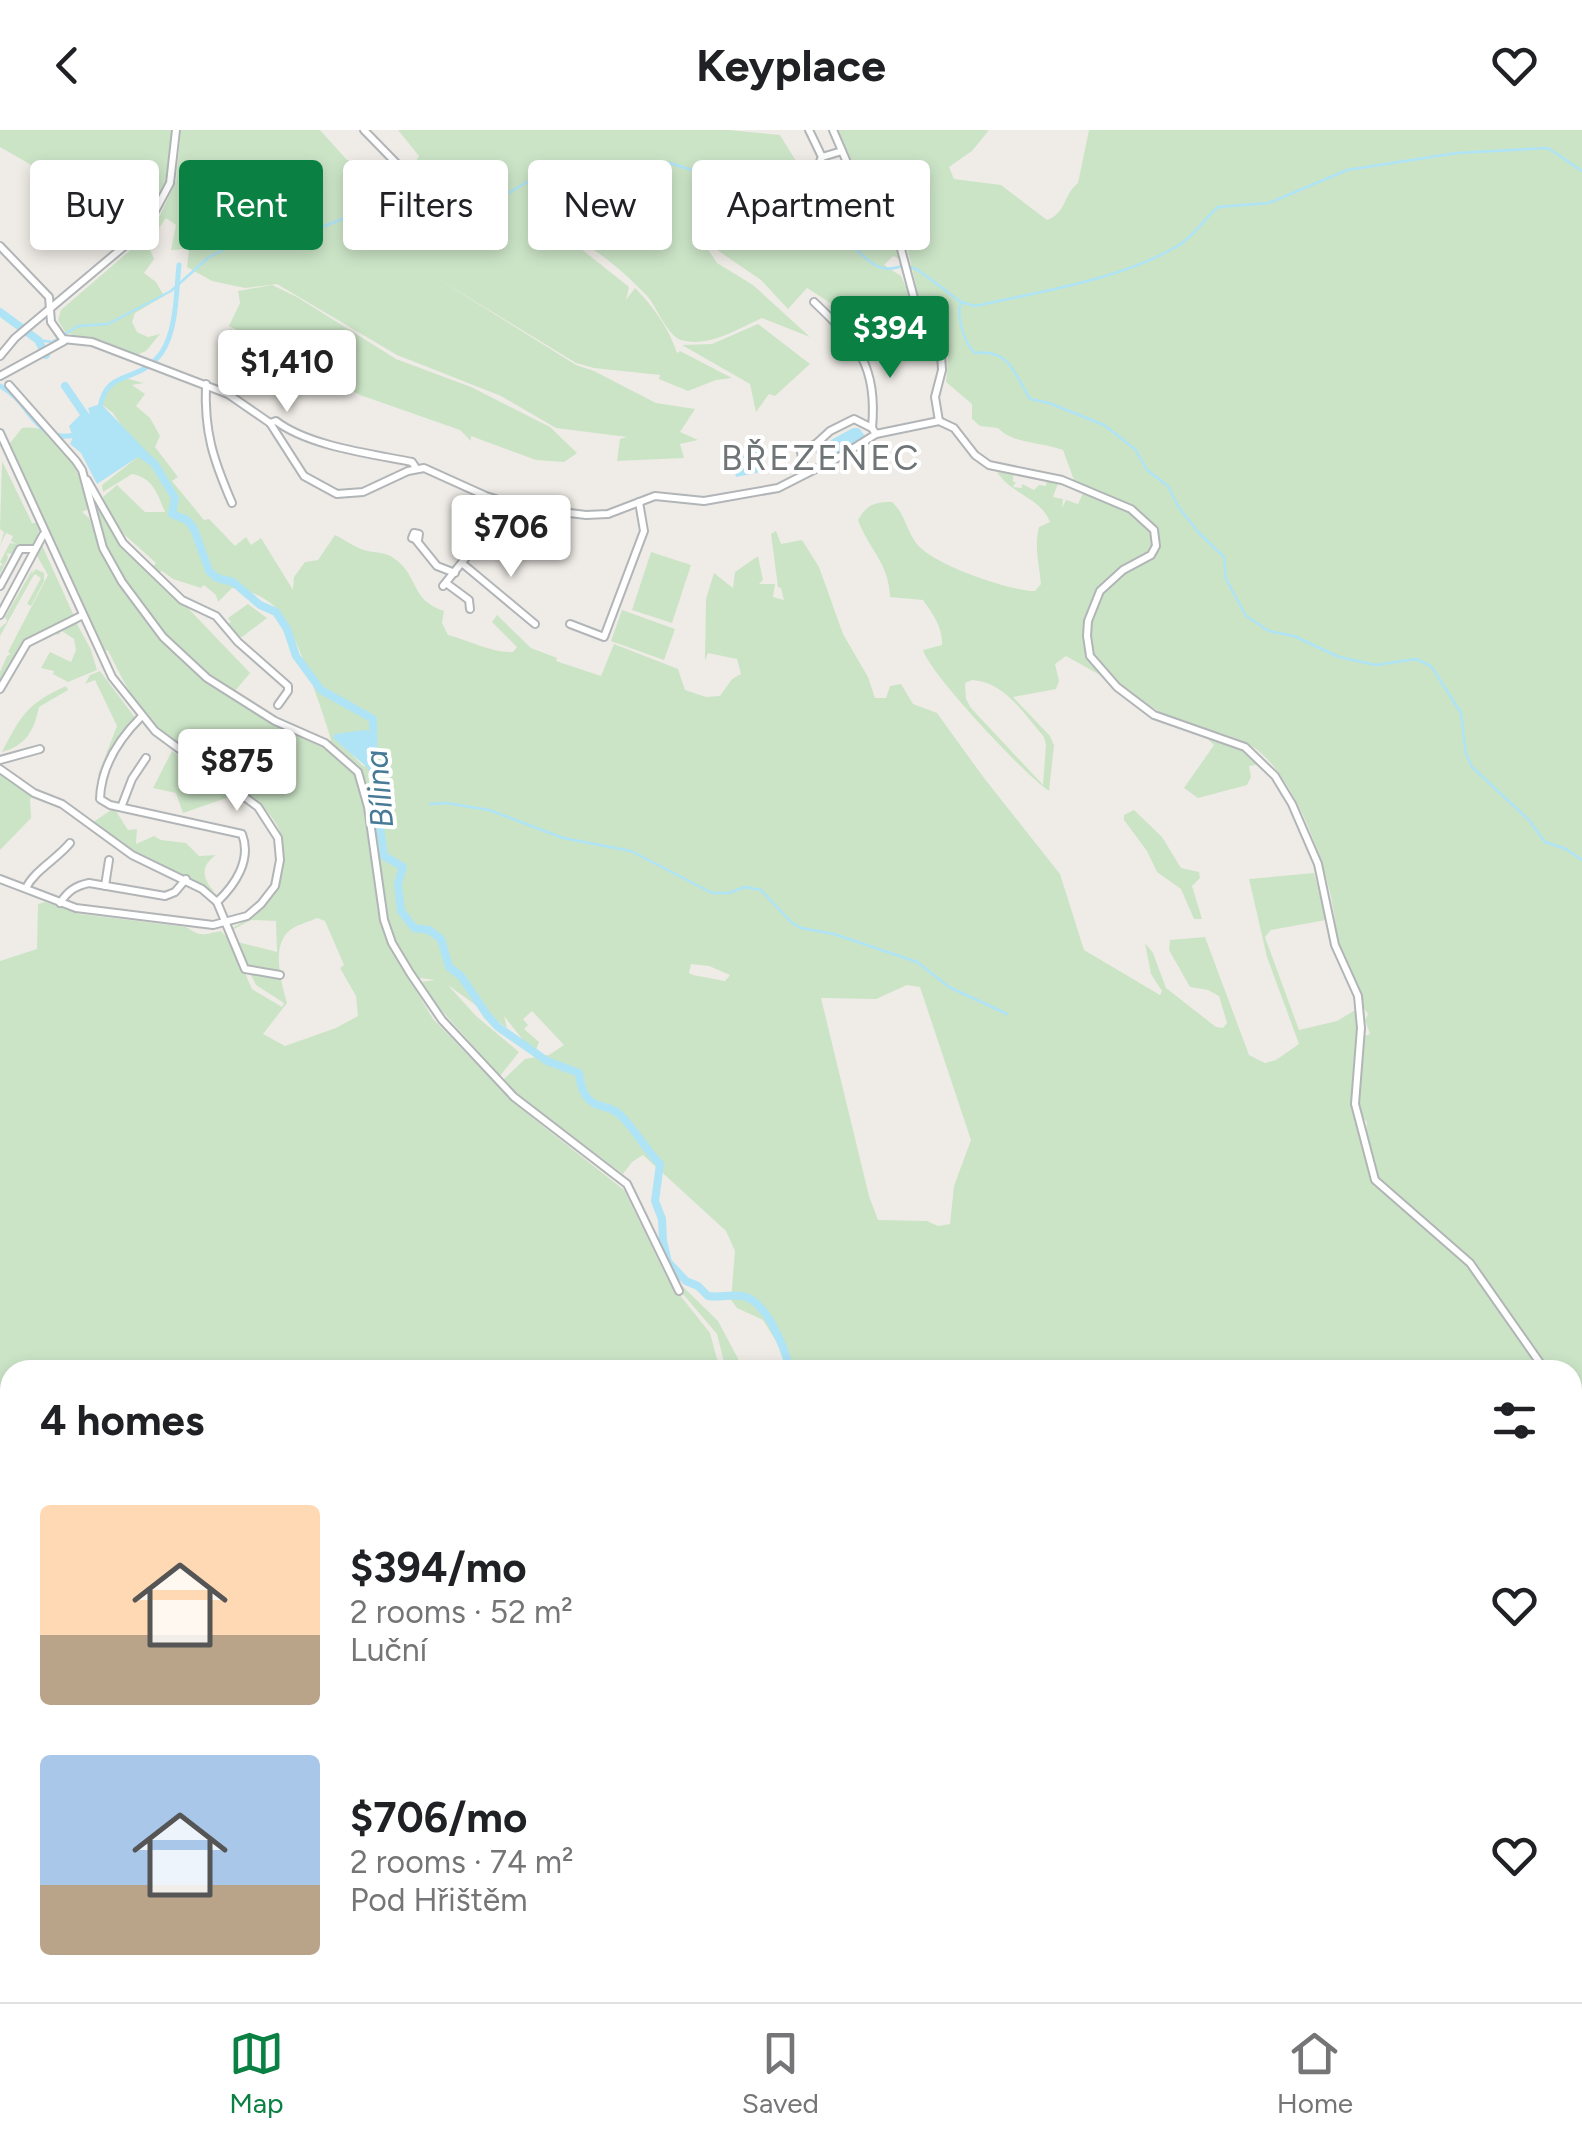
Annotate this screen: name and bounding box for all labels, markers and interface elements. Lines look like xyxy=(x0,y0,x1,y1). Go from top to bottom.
icon: back xyxy=(40,38,95,93)
text: Keyplace xyxy=(696,38,886,92)
icon: heart xyxy=(1487,38,1542,93)
chip: Buy xyxy=(30,160,159,250)
chip: Rent xyxy=(179,160,323,250)
chip: Filters xyxy=(343,160,508,250)
chip: New xyxy=(528,160,672,250)
chip: Apartment xyxy=(692,160,930,250)
pin: $394 xyxy=(831,296,949,381)
text: $394 xyxy=(853,309,927,347)
pin: $1,410 xyxy=(206,330,368,415)
text: $1,410 xyxy=(240,343,334,381)
district label: BŘEZENEC xyxy=(721,437,921,479)
pin: $706 xyxy=(452,495,570,580)
text: $706 xyxy=(474,508,548,546)
pin: $875 xyxy=(178,729,296,814)
text: $875 xyxy=(200,742,274,780)
water label: Bílina xyxy=(357,748,401,830)
icon: filters xyxy=(1487,1393,1542,1448)
text: 4 homes xyxy=(40,1395,204,1446)
text: $394/mo xyxy=(350,1542,527,1593)
icon: home xyxy=(120,1545,240,1665)
icon: heart xyxy=(1487,1578,1542,1633)
text: 2 rooms · 52 m² xyxy=(350,1593,573,1631)
text: Luční xyxy=(350,1631,427,1669)
text: $706/mo xyxy=(350,1792,527,1843)
icon: home xyxy=(120,1795,240,1915)
icon: heart xyxy=(1487,1828,1542,1883)
text: 2 rooms · 74 m² xyxy=(350,1843,574,1881)
text: Pod Hřištěm xyxy=(350,1881,528,1919)
tab: Map xyxy=(229,2026,284,2120)
tab: Saved xyxy=(742,2026,819,2120)
tab: Home xyxy=(1277,2026,1353,2120)

